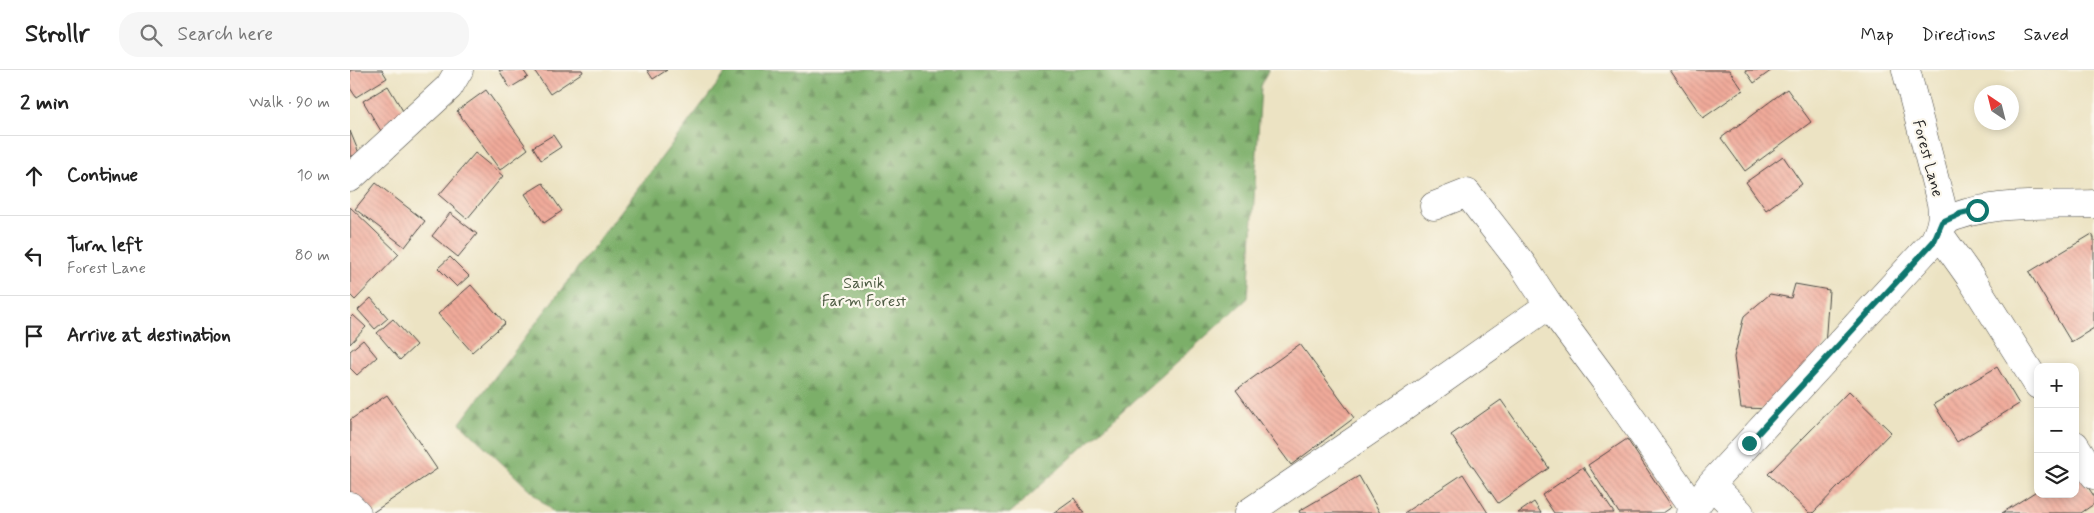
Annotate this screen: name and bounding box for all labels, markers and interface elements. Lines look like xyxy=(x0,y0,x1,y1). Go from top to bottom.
search box xyxy=(119,12,469,57)
text: Strollr xyxy=(25,19,89,50)
icon: search xyxy=(137,21,165,49)
text: Search here xyxy=(177,22,273,47)
text: Map xyxy=(1861,23,1894,47)
text: Directions xyxy=(1922,23,1996,47)
text: Saved xyxy=(2024,23,2069,47)
north arrow xyxy=(1974,85,2019,130)
text: 2 min xyxy=(20,89,69,117)
text: Walk · 90 m xyxy=(249,92,330,113)
street label: Forest Lane xyxy=(1907,118,1948,199)
icon: ahead xyxy=(20,162,48,190)
text: Continue xyxy=(67,163,138,188)
text: 10 m xyxy=(297,165,330,186)
route start xyxy=(1966,199,1989,222)
text: Turn left xyxy=(67,233,143,258)
icon: left xyxy=(20,242,48,270)
text: 80 m xyxy=(295,245,330,266)
text: Forest Lane xyxy=(67,258,146,279)
park label: Sainik Farm Forest xyxy=(822,273,906,312)
icon: arrive xyxy=(20,322,48,350)
text: Arrive at destination xyxy=(67,323,231,348)
map controls xyxy=(2034,363,2079,498)
button: + xyxy=(2034,363,2079,408)
button: − xyxy=(2034,408,2079,453)
route end xyxy=(1738,432,1761,455)
button: layers xyxy=(2034,453,2079,498)

